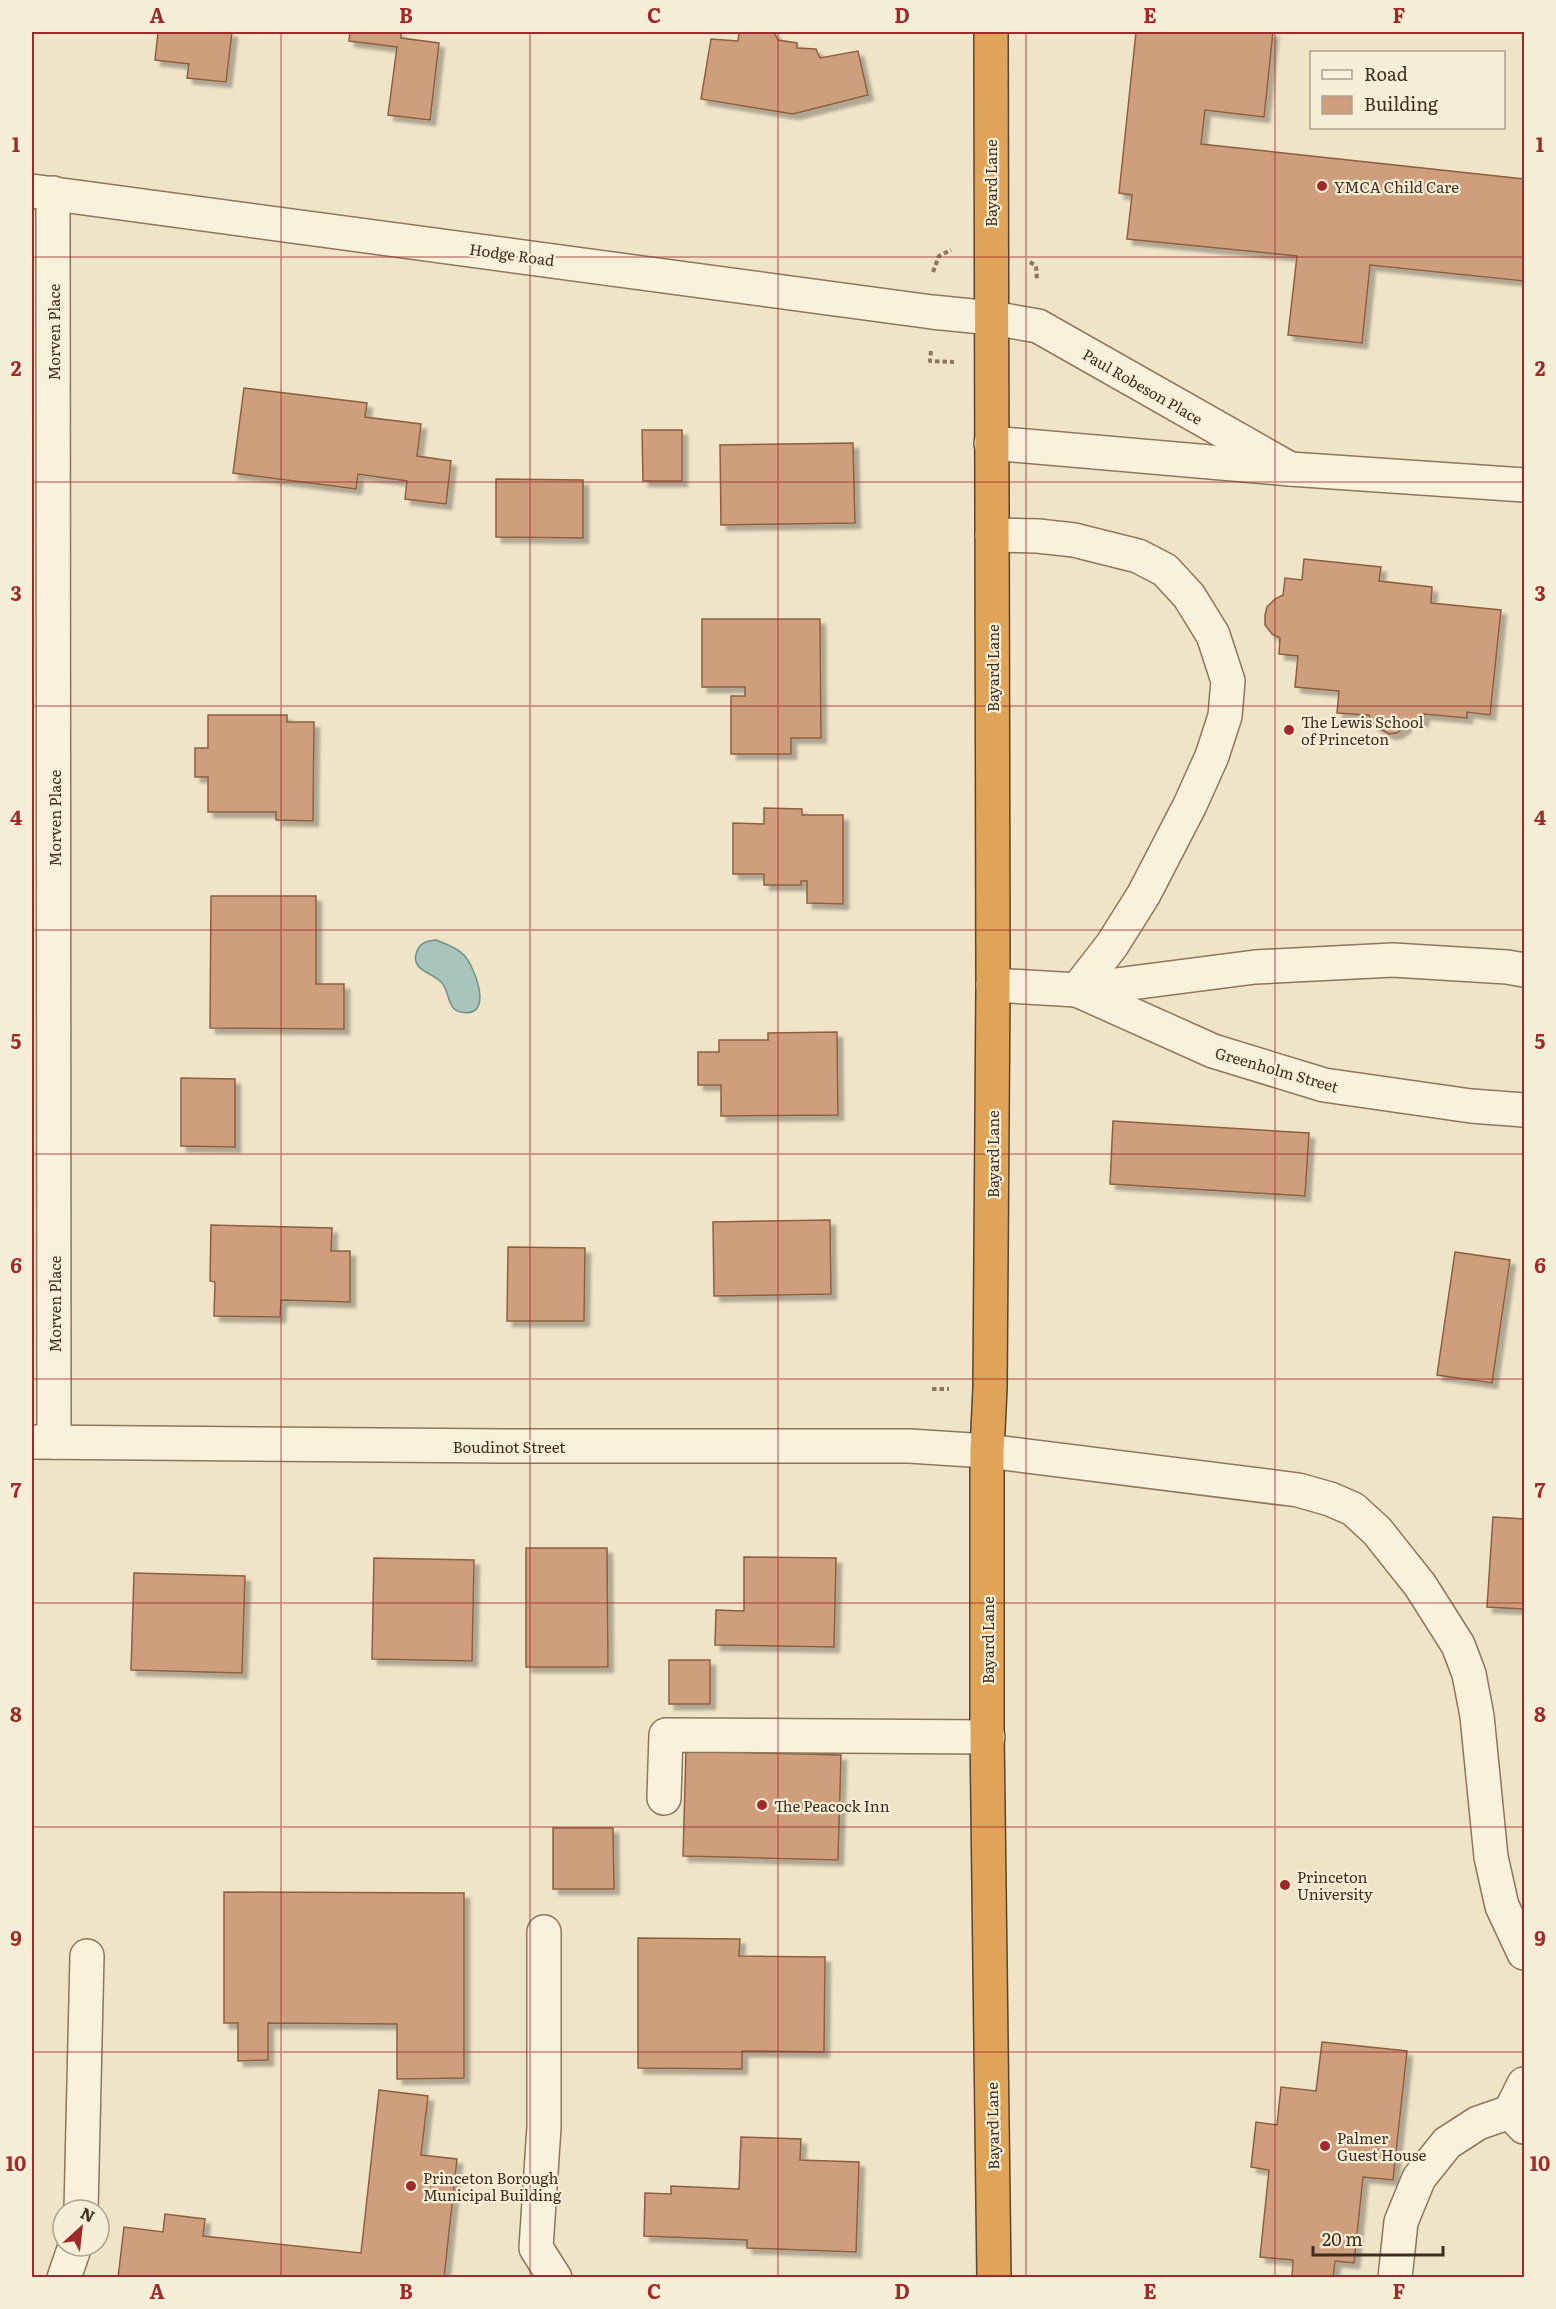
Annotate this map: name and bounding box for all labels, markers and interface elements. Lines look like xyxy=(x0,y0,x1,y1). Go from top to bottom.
text: A xyxy=(149,0,165,29)
text: B xyxy=(399,0,413,29)
text: C xyxy=(647,0,661,29)
text: D xyxy=(894,0,910,29)
text: E xyxy=(1143,0,1157,29)
text: F xyxy=(1393,0,1406,29)
legend xyxy=(1310,51,1505,129)
text: Road xyxy=(1364,60,1408,87)
text: Building xyxy=(1364,90,1439,117)
text: 1 xyxy=(12,128,20,158)
text: 1 xyxy=(1536,128,1544,158)
street label: Bayard Lane xyxy=(979,139,1002,227)
place label: YMCA Child Care xyxy=(1334,175,1459,198)
marker: YMCA Child Care xyxy=(1315,179,1329,193)
street label: Hodge Road xyxy=(468,237,556,271)
street label: Morven Place xyxy=(42,283,65,380)
street label: Paul Robeson Place xyxy=(1079,342,1208,430)
text: 2 xyxy=(11,352,22,382)
text: 2 xyxy=(1535,352,1546,382)
text: 3 xyxy=(10,577,22,607)
text: 3 xyxy=(1534,577,1546,607)
street label: Bayard Lane xyxy=(981,624,1004,712)
place label: The Lewis School of Princeton xyxy=(1301,710,1424,750)
marker: The Lewis School of Princeton xyxy=(1282,723,1296,737)
street label: Morven Place xyxy=(43,769,66,866)
text: 4 xyxy=(10,801,22,831)
text: 4 xyxy=(1534,801,1546,831)
text: 5 xyxy=(11,1025,22,1055)
text: 5 xyxy=(1535,1025,1546,1055)
street label: Greenholm Street xyxy=(1213,1040,1341,1098)
street label: Bayard Lane xyxy=(981,1110,1004,1198)
text: 6 xyxy=(10,1249,22,1279)
text: 6 xyxy=(1534,1249,1546,1279)
street label: Morven Place xyxy=(43,1255,66,1352)
street label: Boudinot Street xyxy=(453,1435,565,1458)
text: 7 xyxy=(11,1474,22,1504)
text: 7 xyxy=(1535,1474,1546,1504)
street label: Bayard Lane xyxy=(976,1596,999,1684)
text: 8 xyxy=(10,1698,22,1728)
text: 8 xyxy=(1534,1698,1546,1728)
place label: The Peacock Inn xyxy=(774,1794,890,1817)
marker: The Peacock Inn xyxy=(755,1798,769,1812)
place label: Princeton University xyxy=(1297,1865,1373,1905)
marker: Princeton University xyxy=(1278,1878,1292,1892)
text: 9 xyxy=(10,1922,22,1952)
text: 9 xyxy=(1534,1922,1546,1952)
street label: Bayard Lane xyxy=(980,2082,1004,2170)
place label: Palmer Guest House xyxy=(1337,2126,1426,2166)
marker: Palmer Guest House xyxy=(1318,2139,1332,2153)
text: 10 xyxy=(6,2147,26,2177)
text: 10 xyxy=(1530,2147,1550,2177)
place label: Princeton Borough Municipal Building xyxy=(423,2166,562,2206)
marker: Princeton Borough Municipal Building xyxy=(404,2179,418,2193)
north arrow xyxy=(51,2198,111,2258)
text: N xyxy=(77,2200,100,2227)
scale bar xyxy=(1313,2219,1444,2257)
text: 20 m xyxy=(1322,2225,1363,2252)
text: A xyxy=(149,2275,165,2305)
text: B xyxy=(399,2275,413,2305)
text: C xyxy=(647,2275,661,2305)
text: D xyxy=(894,2275,910,2305)
text: E xyxy=(1143,2275,1157,2305)
text: F xyxy=(1393,2275,1406,2305)

